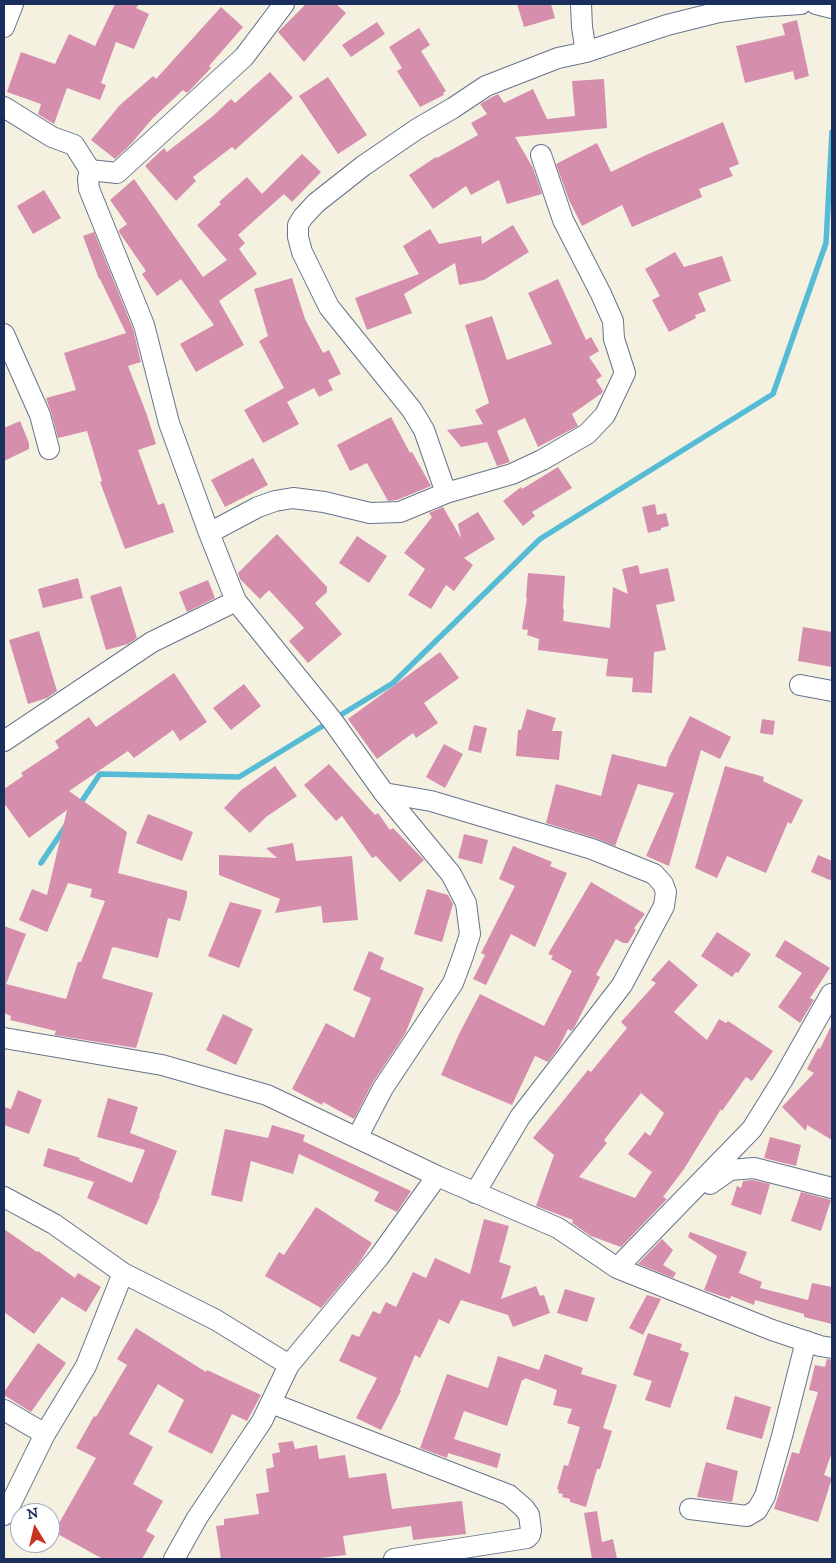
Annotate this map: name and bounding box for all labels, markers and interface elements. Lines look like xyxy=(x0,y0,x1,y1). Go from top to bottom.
north arrow xyxy=(10,1503,60,1553)
text: N xyxy=(26,1504,40,1524)

